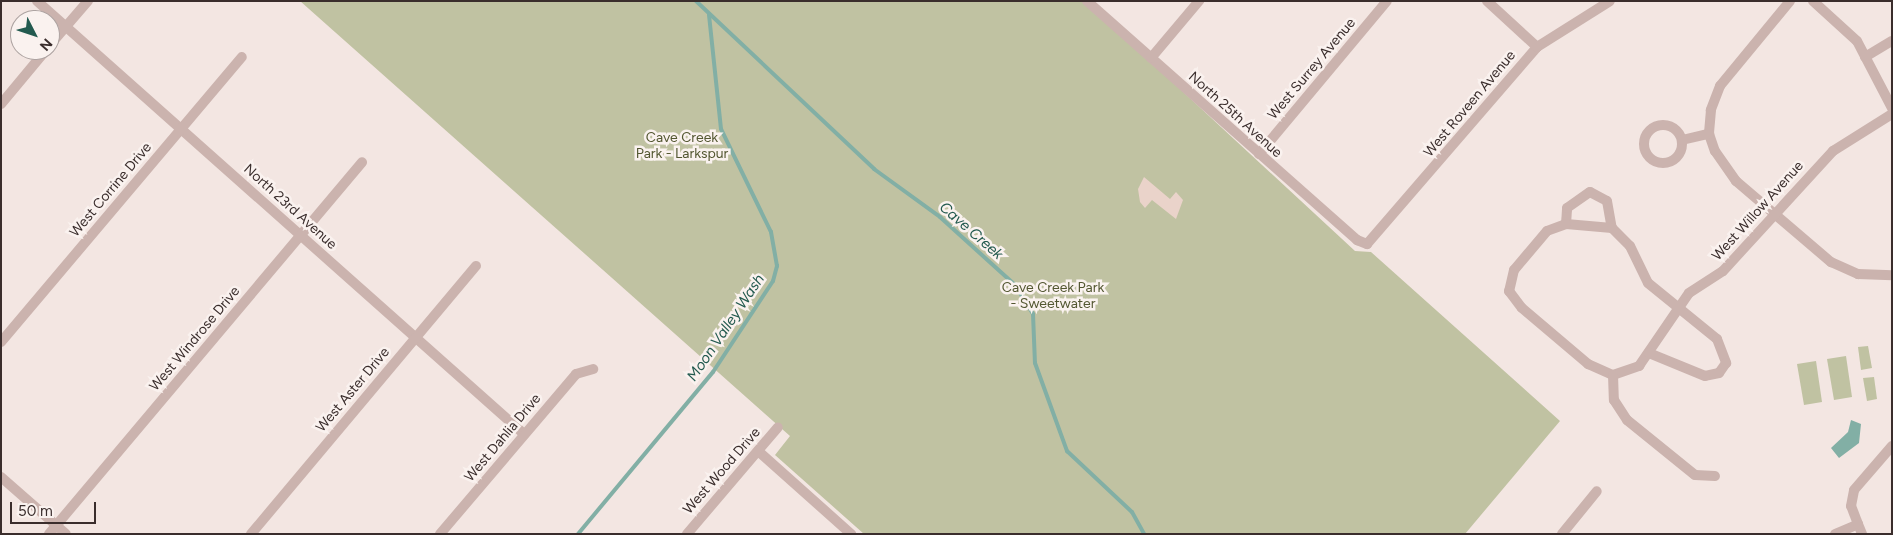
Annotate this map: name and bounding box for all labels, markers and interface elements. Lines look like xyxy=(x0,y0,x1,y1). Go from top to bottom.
north arrow xyxy=(10,10,60,60)
street label: West Surrey Avenue xyxy=(1265,15,1359,123)
text: N xyxy=(36,35,56,54)
street label: West Roveen Avenue xyxy=(1421,47,1519,161)
street label: North 25th Avenue xyxy=(1185,69,1285,161)
park label: Cave Creek Park - Larkspur xyxy=(636,130,728,162)
street label: West Corrine Drive xyxy=(67,139,155,241)
street label: West Willow Avenue xyxy=(1709,158,1807,264)
street label: North 23rd Avenue xyxy=(240,161,340,253)
water label: Cave Creek xyxy=(935,198,1007,264)
water label: Moon Valley Wash xyxy=(684,271,768,385)
park label: Cave Creek Park - Sweetwater xyxy=(1002,280,1104,312)
street label: West Windrose Drive xyxy=(146,283,244,395)
street label: West Aster Drive xyxy=(313,344,393,436)
street label: West Dahlia Drive xyxy=(461,391,545,485)
street label: West Wood Drive xyxy=(680,424,764,518)
scale bar xyxy=(12,492,99,524)
text: 50 m xyxy=(18,502,53,520)

